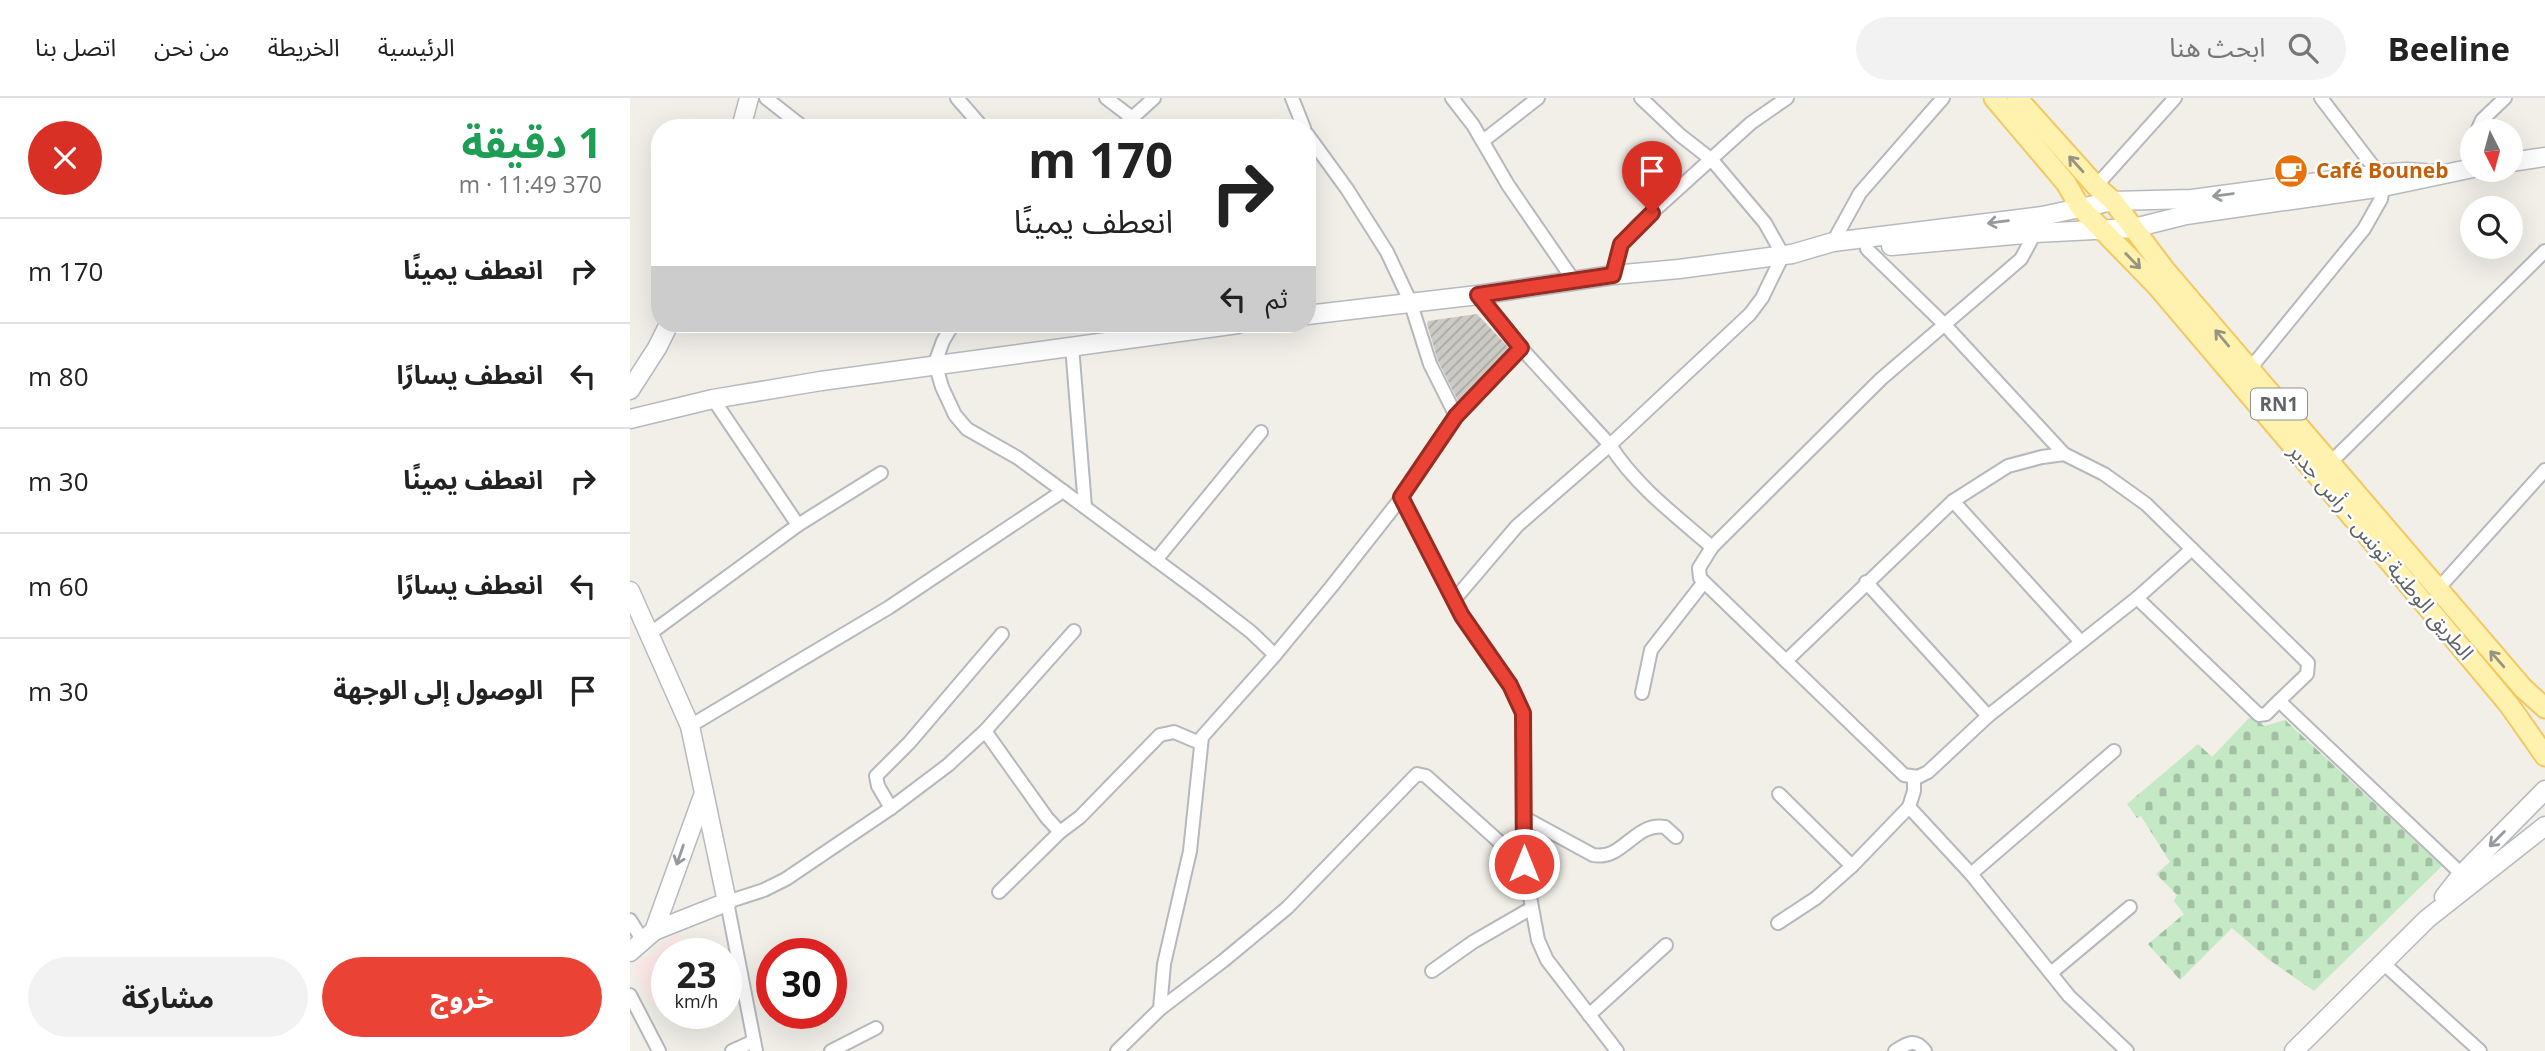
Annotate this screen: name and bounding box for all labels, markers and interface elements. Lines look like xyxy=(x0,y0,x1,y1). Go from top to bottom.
search box xyxy=(1856,17,2346,80)
text: Beeline xyxy=(2388,26,2510,71)
text: ابحث هنا xyxy=(2169,29,2266,65)
icon: search xyxy=(2284,29,2322,67)
text: اتصل بنا xyxy=(35,30,116,63)
text: من نحن xyxy=(154,30,230,63)
text: الخريطة xyxy=(268,30,340,63)
text: الرئيسية xyxy=(378,30,455,63)
text: 1 دقيقة xyxy=(461,113,602,170)
north arrow xyxy=(2460,119,2524,182)
map controls xyxy=(2460,119,2523,259)
button: close xyxy=(28,121,102,195)
text: 170 m xyxy=(1028,126,1173,192)
pin xyxy=(1622,141,1682,213)
icon: right xyxy=(1197,147,1288,238)
icon: arrive xyxy=(1633,152,1671,190)
cafe icon: Café Bouneb xyxy=(2272,152,2310,190)
one-way arrow xyxy=(2068,155,2084,173)
place label: Café Bouneb xyxy=(2316,156,2448,184)
text: 370 m · 11:49 xyxy=(459,168,602,200)
one-way arrow xyxy=(2212,188,2235,201)
button: search xyxy=(2460,196,2523,259)
text: انعطف يمينًا xyxy=(1014,199,1173,242)
one-way arrow xyxy=(1987,215,2009,228)
text: انعطف يمينًا xyxy=(403,251,543,287)
icon: right xyxy=(564,252,602,290)
one-way arrow xyxy=(2125,252,2142,269)
text: 170 m xyxy=(28,253,103,289)
icon: left xyxy=(1214,280,1252,318)
text: ثم xyxy=(1266,280,1288,316)
one-way arrow xyxy=(2214,329,2230,347)
text: انعطف يسارًا xyxy=(397,356,543,392)
icon: left xyxy=(564,357,602,395)
text: 80 m xyxy=(28,358,89,394)
road number: RN1 xyxy=(2251,388,2307,420)
street label: الطريق الوطنية تونس - رأس جدير xyxy=(2282,437,2481,665)
text: انعطف يمينًا xyxy=(403,461,543,497)
icon: right xyxy=(564,462,602,500)
text: 30 m xyxy=(28,463,89,499)
text: انعطف يسارًا xyxy=(397,566,543,602)
icon: left xyxy=(564,567,602,605)
text: 60 m xyxy=(28,568,89,604)
one-way arrow xyxy=(2489,650,2505,668)
text: الوصول إلى الوجهة xyxy=(333,671,543,707)
icon: arrive xyxy=(564,672,602,710)
text: 30 m xyxy=(28,673,89,709)
position arrow xyxy=(1487,827,1561,901)
one-way arrow xyxy=(2489,830,2506,847)
one-way arrow xyxy=(673,844,685,866)
speed limit sign: 30 xyxy=(756,938,847,1029)
text: 23 xyxy=(676,951,717,998)
button: مشاركة xyxy=(28,957,308,1037)
button: خروج xyxy=(322,957,602,1037)
text: km/h xyxy=(675,989,718,1013)

